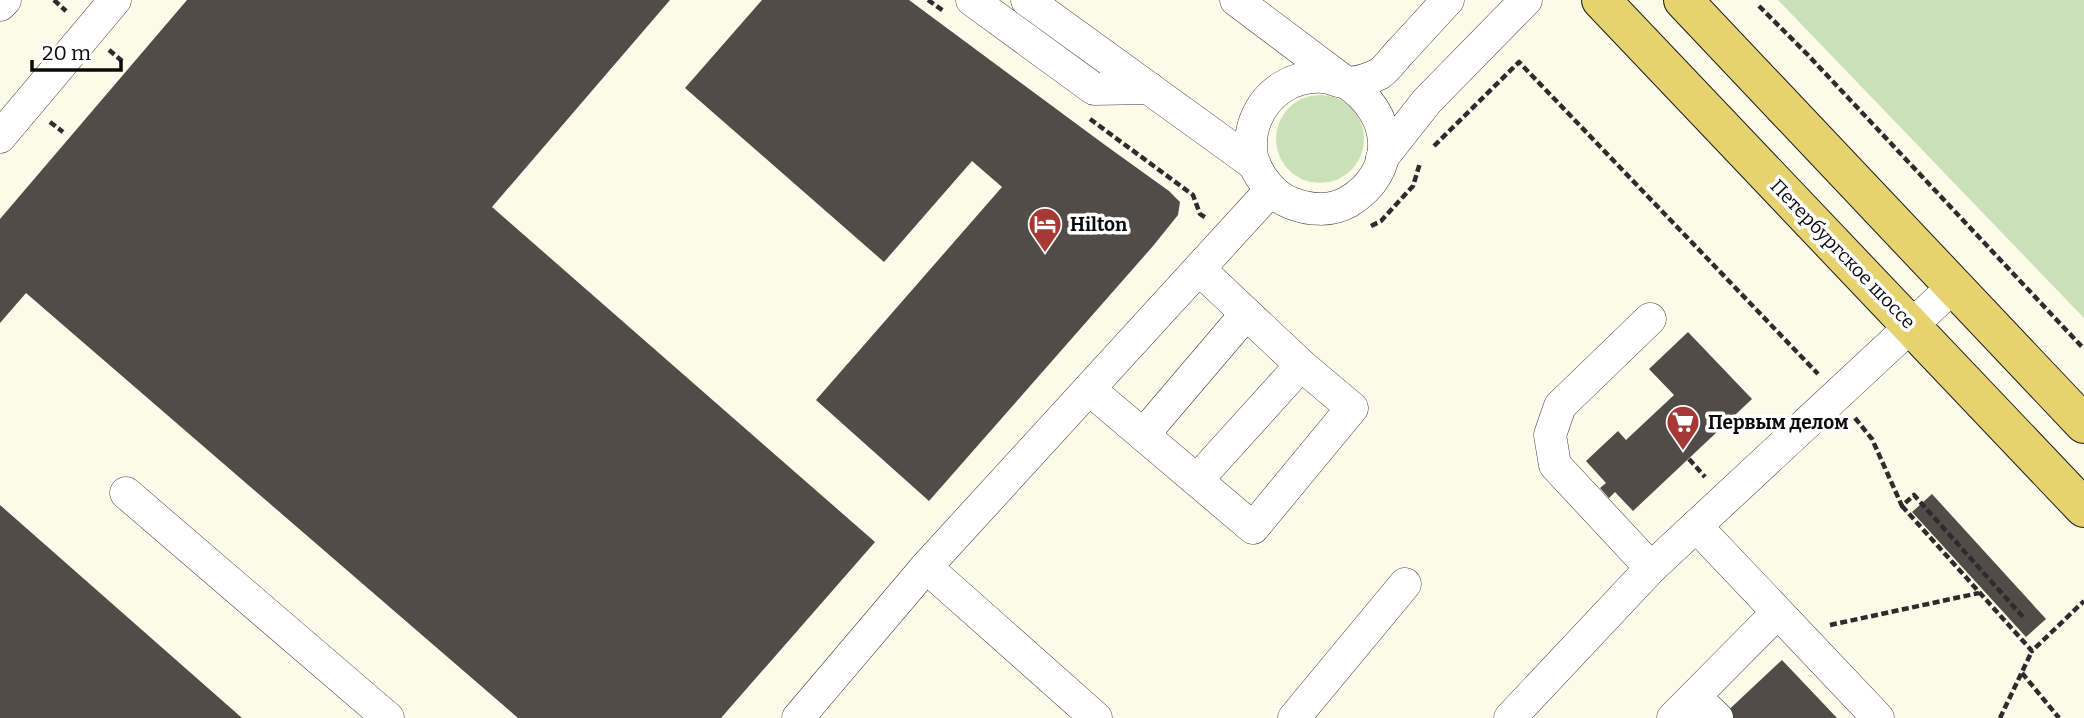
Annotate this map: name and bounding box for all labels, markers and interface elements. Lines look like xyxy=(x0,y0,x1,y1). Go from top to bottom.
scale bar xyxy=(32,28,121,72)
text: 20 m xyxy=(42,40,91,66)
street label: Петербургское шоссе xyxy=(1766,175,1920,333)
hotel icon: Hilton xyxy=(1026,205,1064,254)
place label: Hilton xyxy=(1070,213,1128,236)
supermarket icon: Первым делом xyxy=(1664,403,1702,452)
place label: Первым делом xyxy=(1708,411,1849,434)

